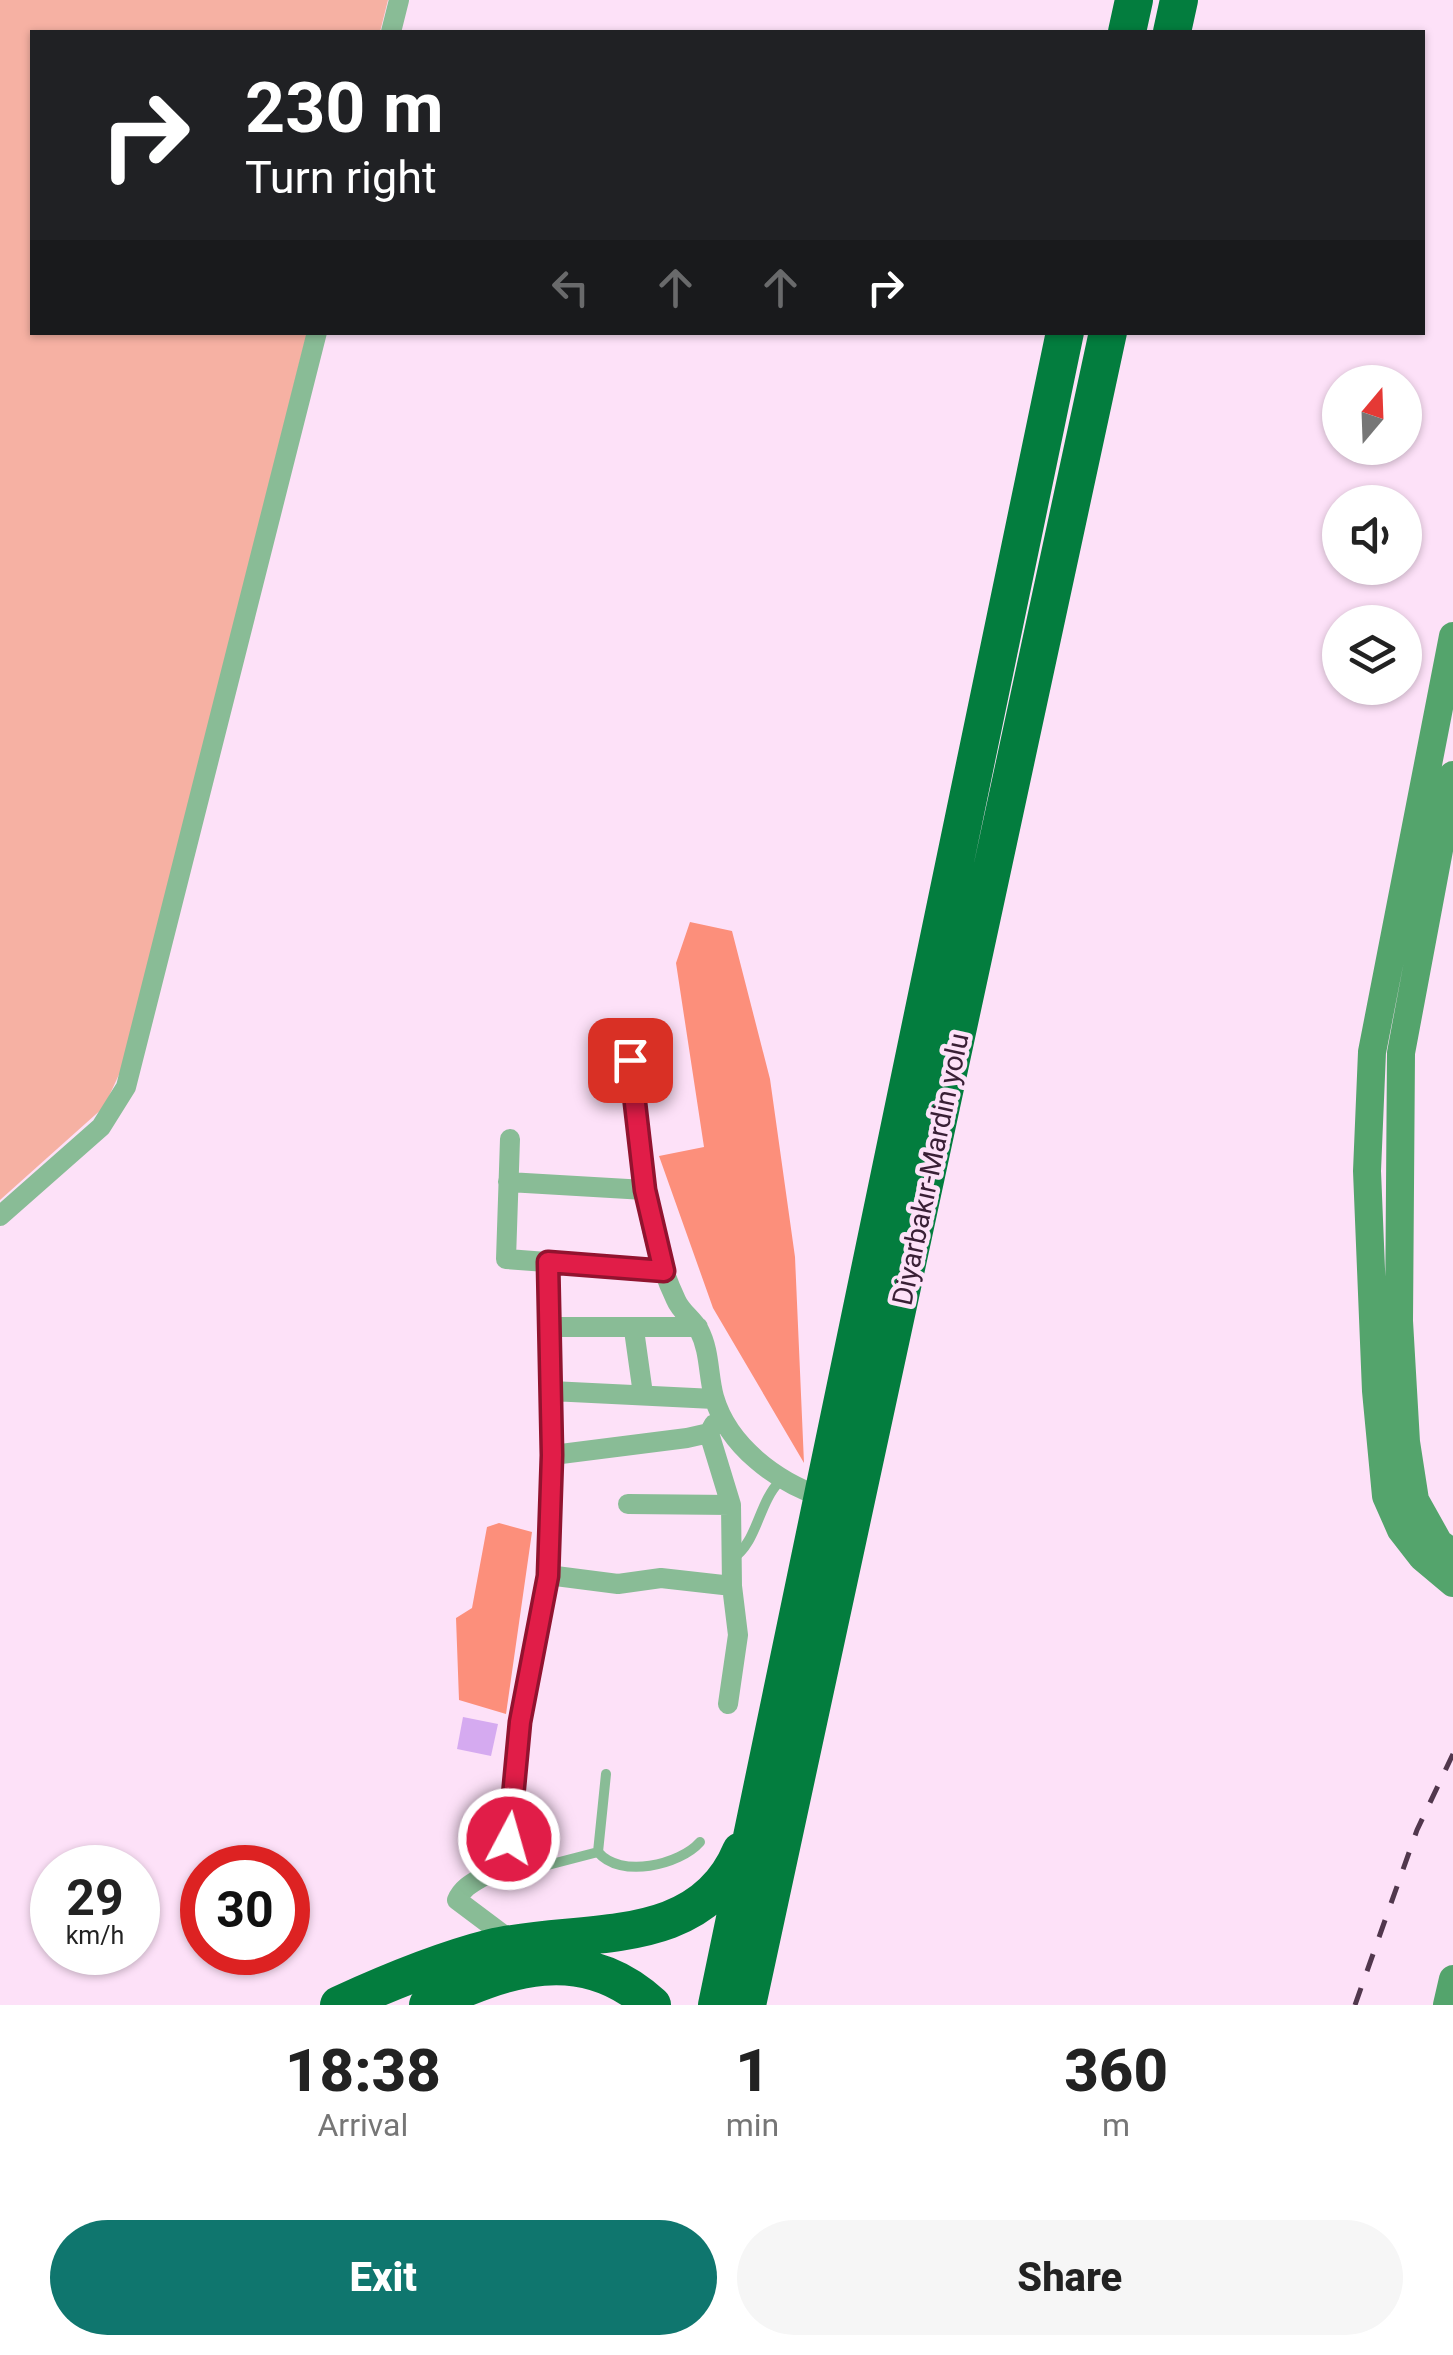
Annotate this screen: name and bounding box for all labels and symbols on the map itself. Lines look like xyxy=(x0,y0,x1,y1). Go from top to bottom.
north arrow xyxy=(1322,365,1422,465)
pin xyxy=(588,1018,673,1103)
street label: Diyarbakır-Mardin yolu xyxy=(886,1030,975,1308)
position arrow xyxy=(457,1787,561,1891)
speed limit sign: 30 xyxy=(180,1845,310,1975)

